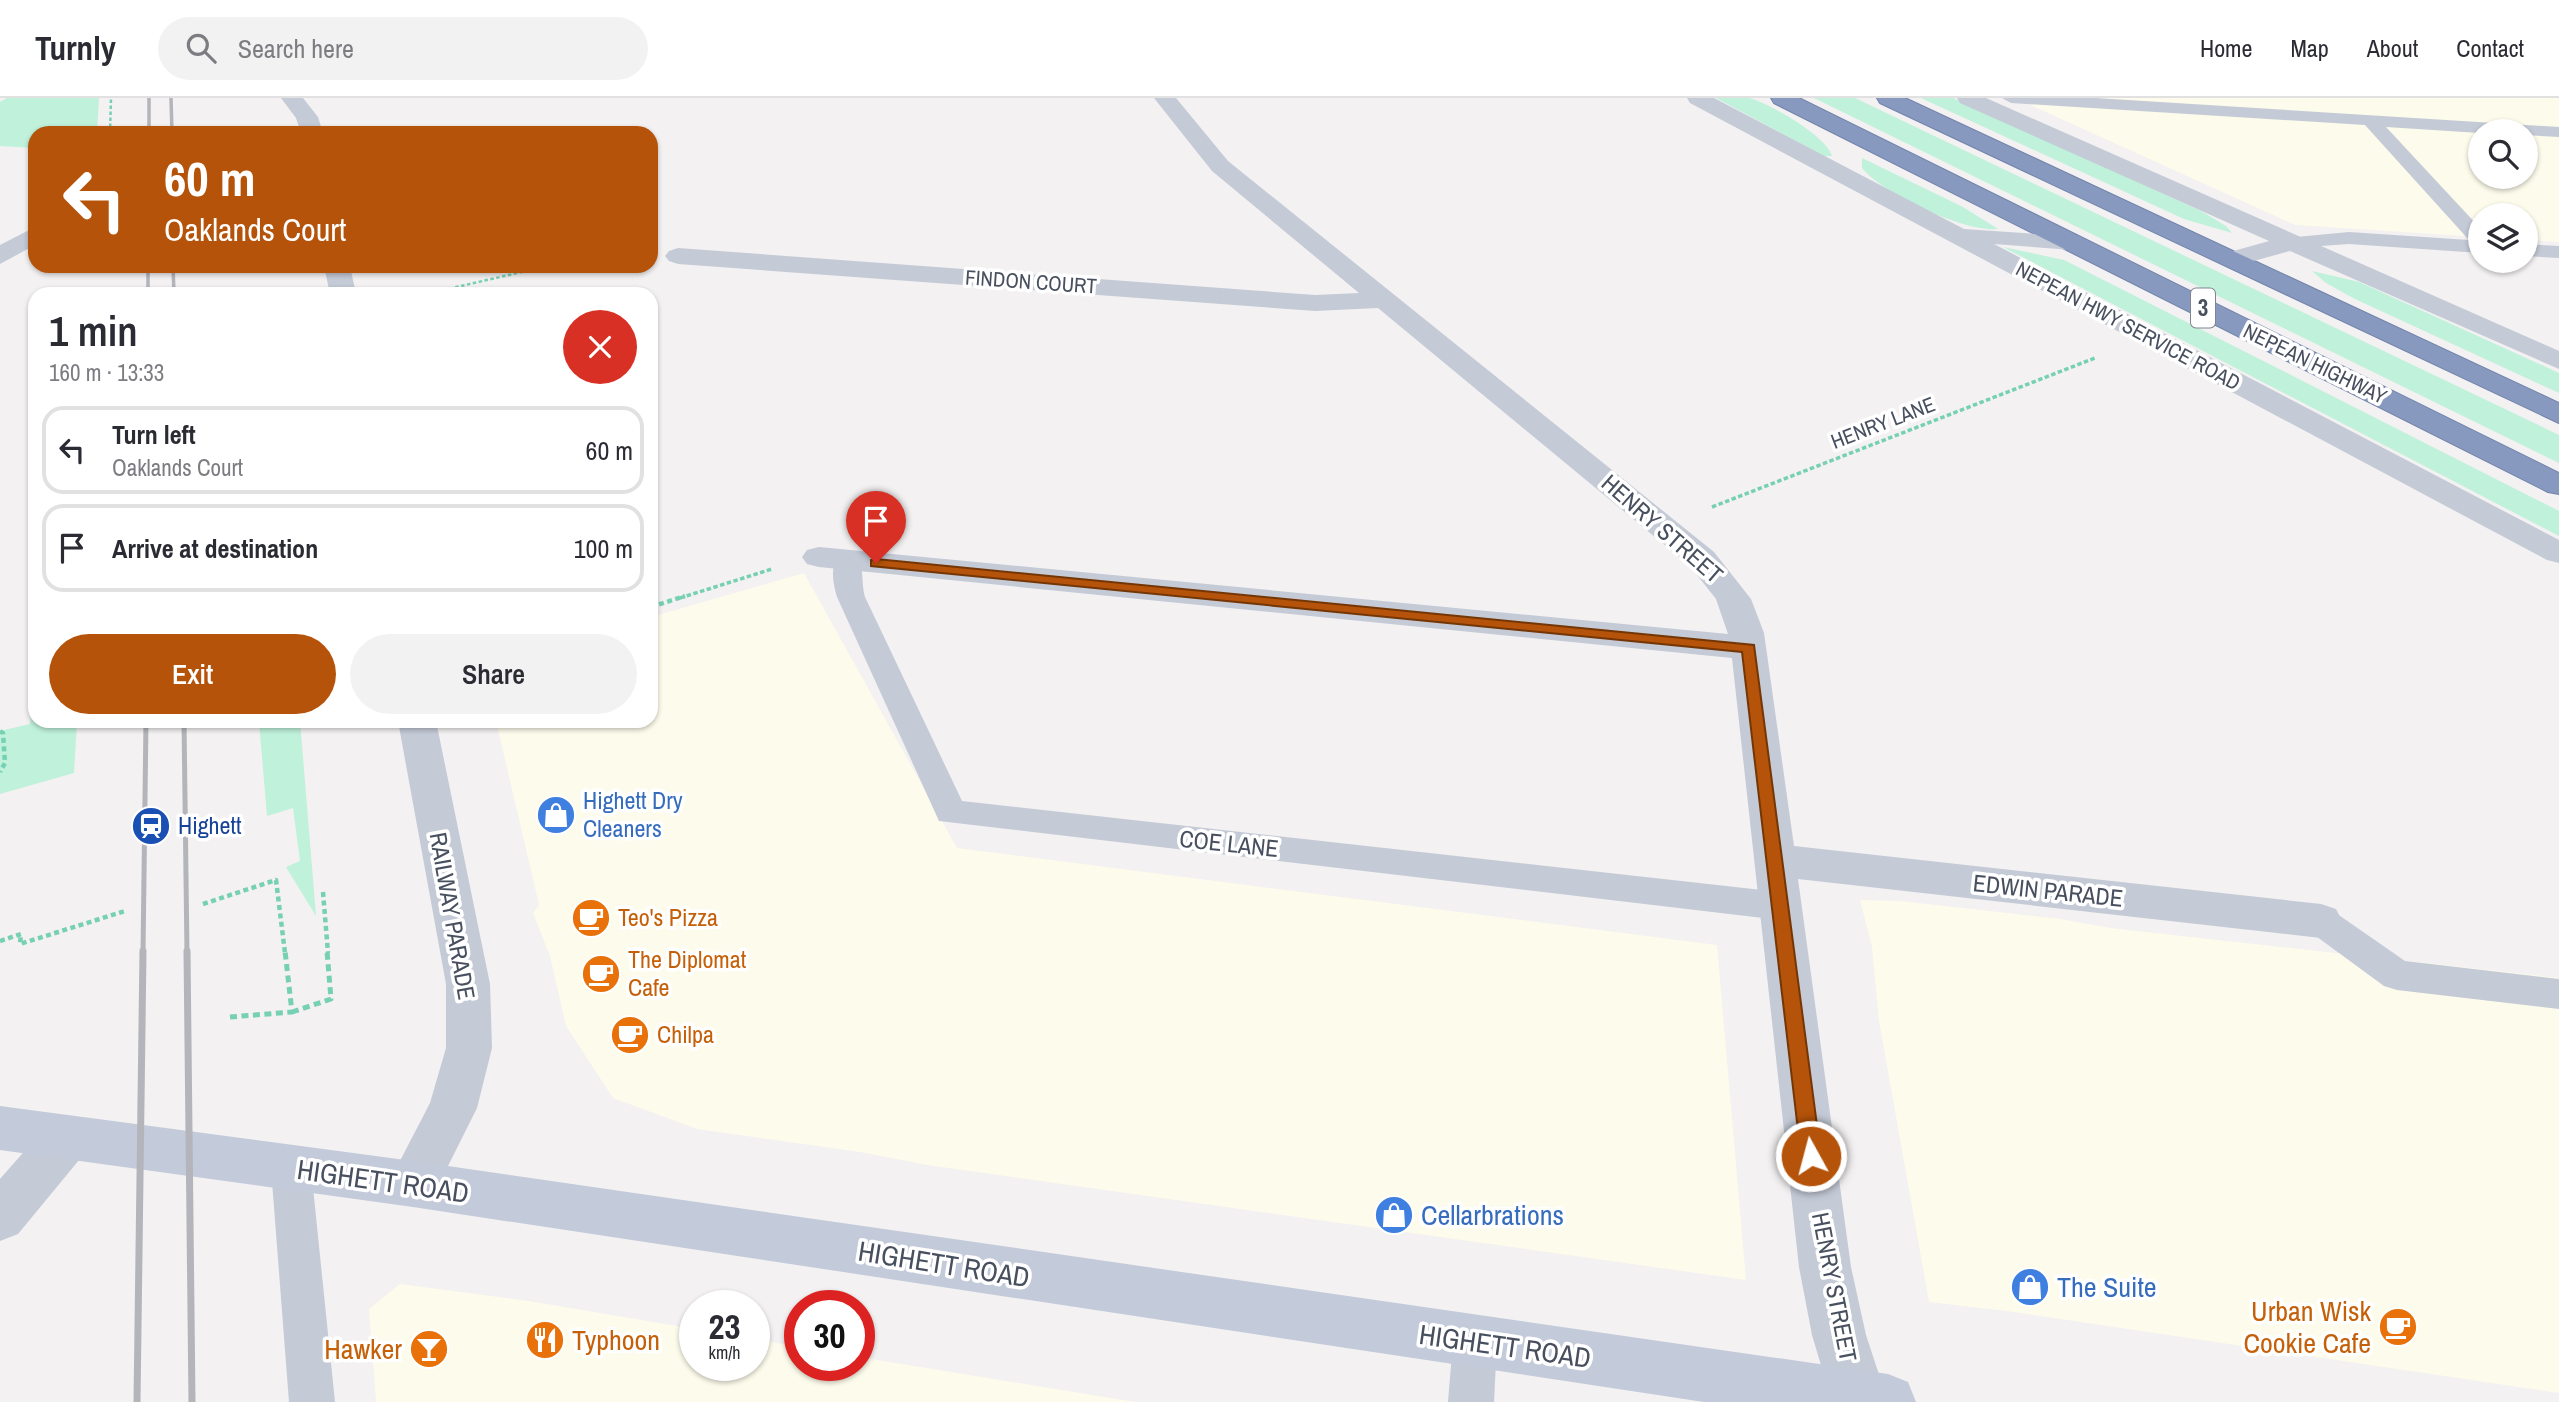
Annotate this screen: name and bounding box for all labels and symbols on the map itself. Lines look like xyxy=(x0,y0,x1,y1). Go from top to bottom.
street label: NEPEAN HWY SERVICE ROAD xyxy=(2011,254,2245,397)
street label: FINDON COURT xyxy=(964,262,1098,301)
road number: 3 xyxy=(2191,288,2215,328)
street label: NEPEAN HIGHWAY xyxy=(2239,316,2392,411)
street label: HENRY LANE xyxy=(1827,389,1939,456)
street label: HENRY STREET xyxy=(1595,467,1730,590)
pin xyxy=(846,491,906,563)
place label: Highett Dry Cleaners xyxy=(583,784,683,844)
shop icon: Highett Dry Cleaners xyxy=(535,794,577,836)
station icon: Highett xyxy=(130,805,172,847)
place label: Highett xyxy=(178,809,242,841)
street label: COE LANE xyxy=(1178,822,1280,864)
street label: RAILWAY PARADE xyxy=(423,830,483,1002)
street label: EDWIN PARADE xyxy=(1972,866,2125,914)
cafe icon: Teo's Pizza xyxy=(570,897,612,939)
place label: Teo's Pizza xyxy=(618,901,718,933)
place label: The Diplomat Cafe xyxy=(628,943,747,1003)
cafe icon: The Diplomat Cafe xyxy=(580,953,622,995)
cafe icon: Chilpa xyxy=(609,1014,651,1056)
place label: Chilpa xyxy=(657,1018,714,1050)
position arrow xyxy=(1774,1119,1848,1193)
street label: HIGHETT ROAD xyxy=(295,1150,471,1212)
shop icon: Cellarbrations xyxy=(1373,1194,1415,1236)
place label: Cellarbrations xyxy=(1421,1196,1564,1234)
street label: HENRY STREET xyxy=(1805,1209,1865,1364)
street label: HIGHETT ROAD xyxy=(856,1232,1032,1296)
shop icon: The Suite xyxy=(2009,1266,2051,1308)
place label: The Suite xyxy=(2057,1268,2157,1306)
speed limit sign: 30 xyxy=(784,1290,875,1381)
place label: Urban Wisk Cookie Cafe xyxy=(2243,1292,2372,1362)
cafe icon: Urban Wisk Cookie Cafe xyxy=(2377,1306,2419,1348)
street label: HIGHETT ROAD xyxy=(1417,1315,1593,1377)
restaurant icon: Typhoon xyxy=(524,1319,566,1361)
place label: Typhoon xyxy=(572,1321,660,1359)
bar icon: Hawker xyxy=(408,1328,450,1370)
place label: Hawker xyxy=(324,1330,402,1368)

